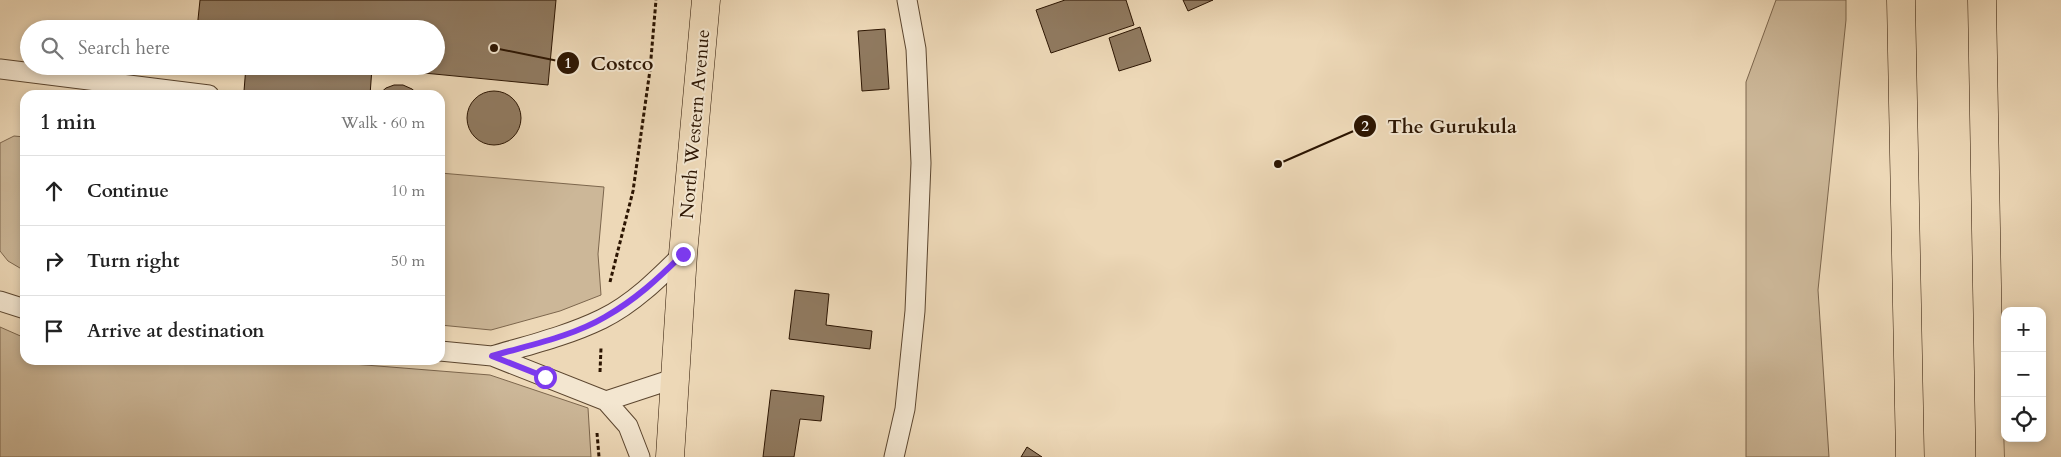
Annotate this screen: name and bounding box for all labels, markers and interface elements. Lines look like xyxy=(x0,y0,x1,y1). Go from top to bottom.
search box xyxy=(20,20,445,75)
street label: North Western Avenue xyxy=(674,28,716,220)
icon: search xyxy=(38,34,66,62)
text: Search here xyxy=(78,35,170,61)
callout: Costco xyxy=(556,45,664,80)
text: Costco xyxy=(590,50,654,77)
text: 1 xyxy=(564,53,572,73)
text: 1 min xyxy=(40,108,96,137)
callout: The Gurukula xyxy=(1352,108,1527,143)
text: Walk · 60 m xyxy=(341,112,425,134)
text: The Gurukula xyxy=(1387,113,1517,140)
text: 2 xyxy=(1361,116,1369,136)
icon: ahead xyxy=(40,177,68,205)
text: Continue xyxy=(87,178,169,204)
text: 10 m xyxy=(391,180,425,202)
route end xyxy=(672,243,695,266)
icon: right xyxy=(40,247,68,275)
text: Turn right xyxy=(87,248,179,274)
text: 50 m xyxy=(391,250,425,272)
map controls xyxy=(2001,307,2046,442)
button: + xyxy=(2001,307,2046,352)
icon: arrive xyxy=(40,317,68,345)
text: Arrive at destination xyxy=(87,318,264,344)
button: − xyxy=(2001,352,2046,397)
route start xyxy=(534,366,557,389)
button: locate xyxy=(2001,397,2046,442)

